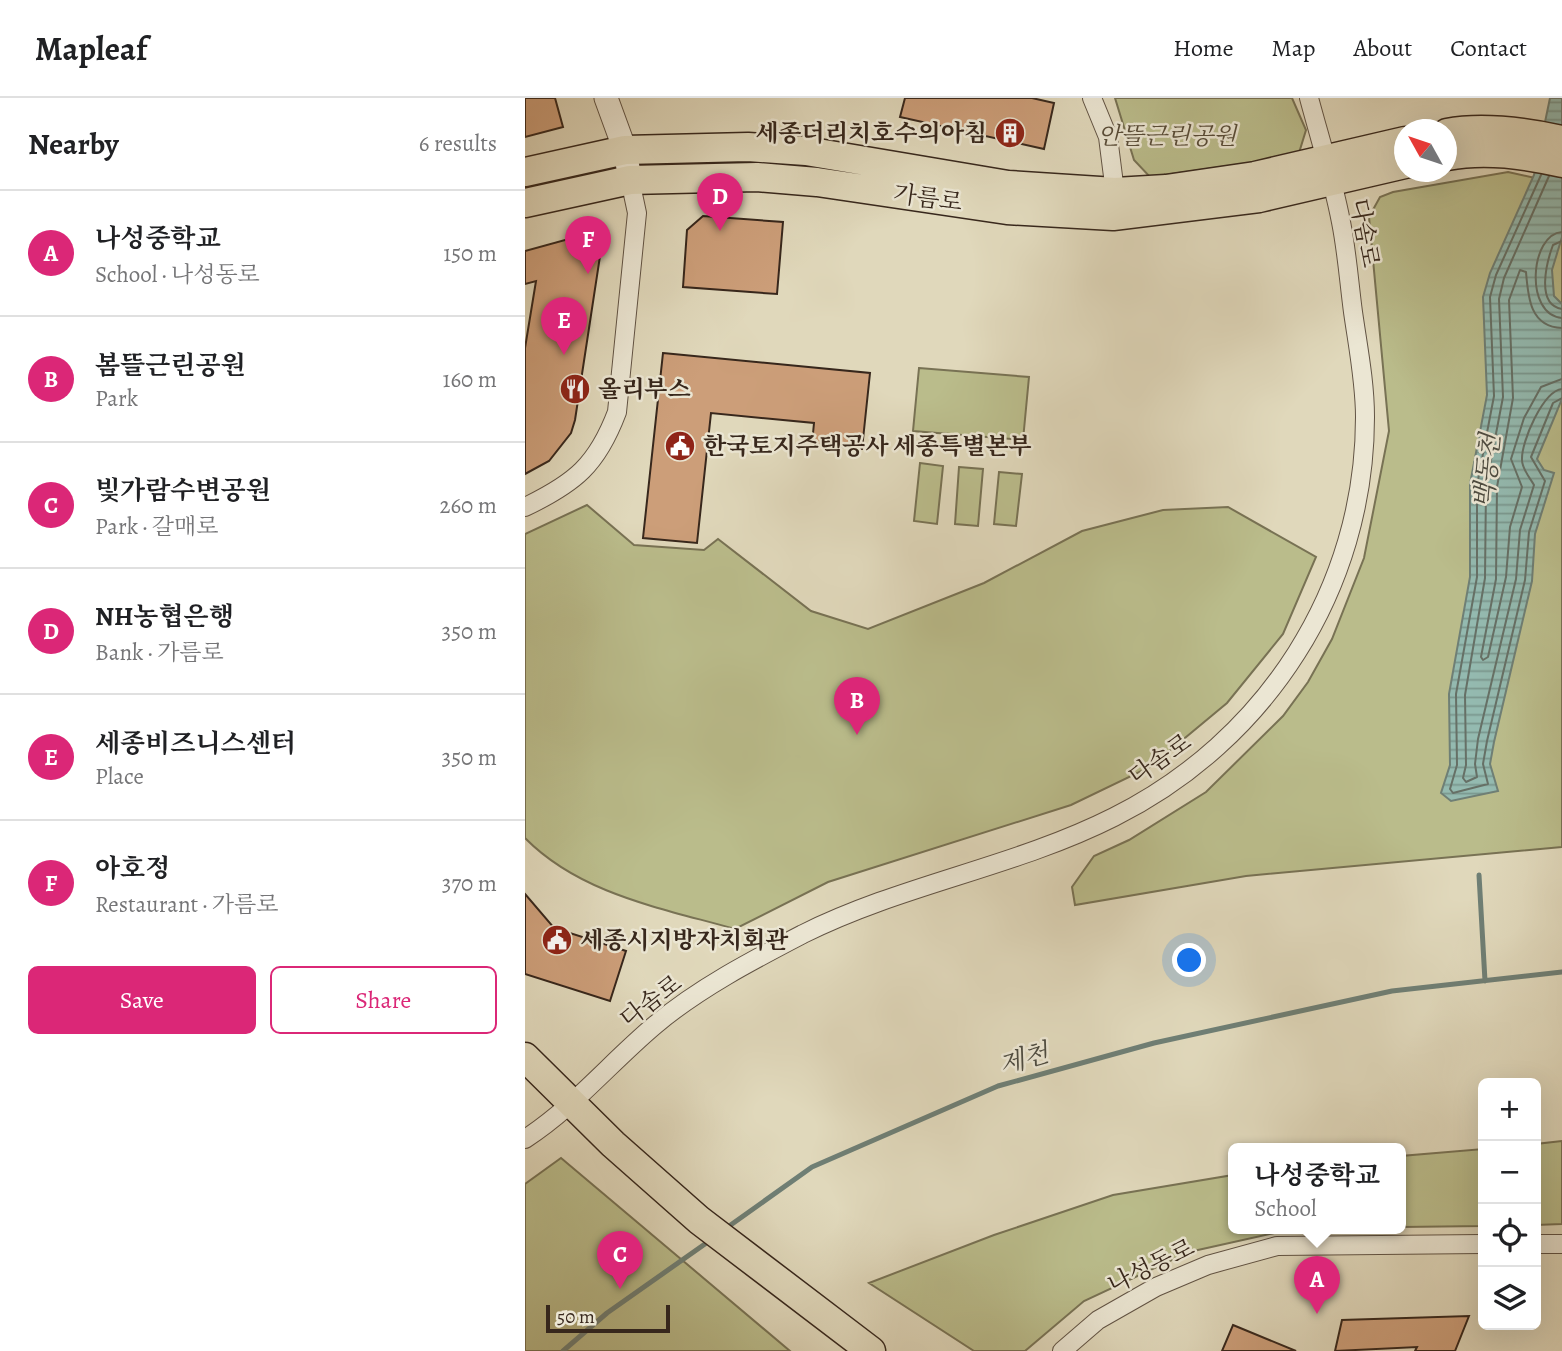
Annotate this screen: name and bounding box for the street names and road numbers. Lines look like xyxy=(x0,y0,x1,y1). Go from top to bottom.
street label: 가름로 xyxy=(891,177,965,219)
street label: 다솜로 xyxy=(1343,196,1387,270)
street label: 다솜로 xyxy=(1122,726,1198,792)
street label: 다솜로 xyxy=(614,967,688,1035)
street label: 나성동로 xyxy=(1102,1231,1200,1301)

